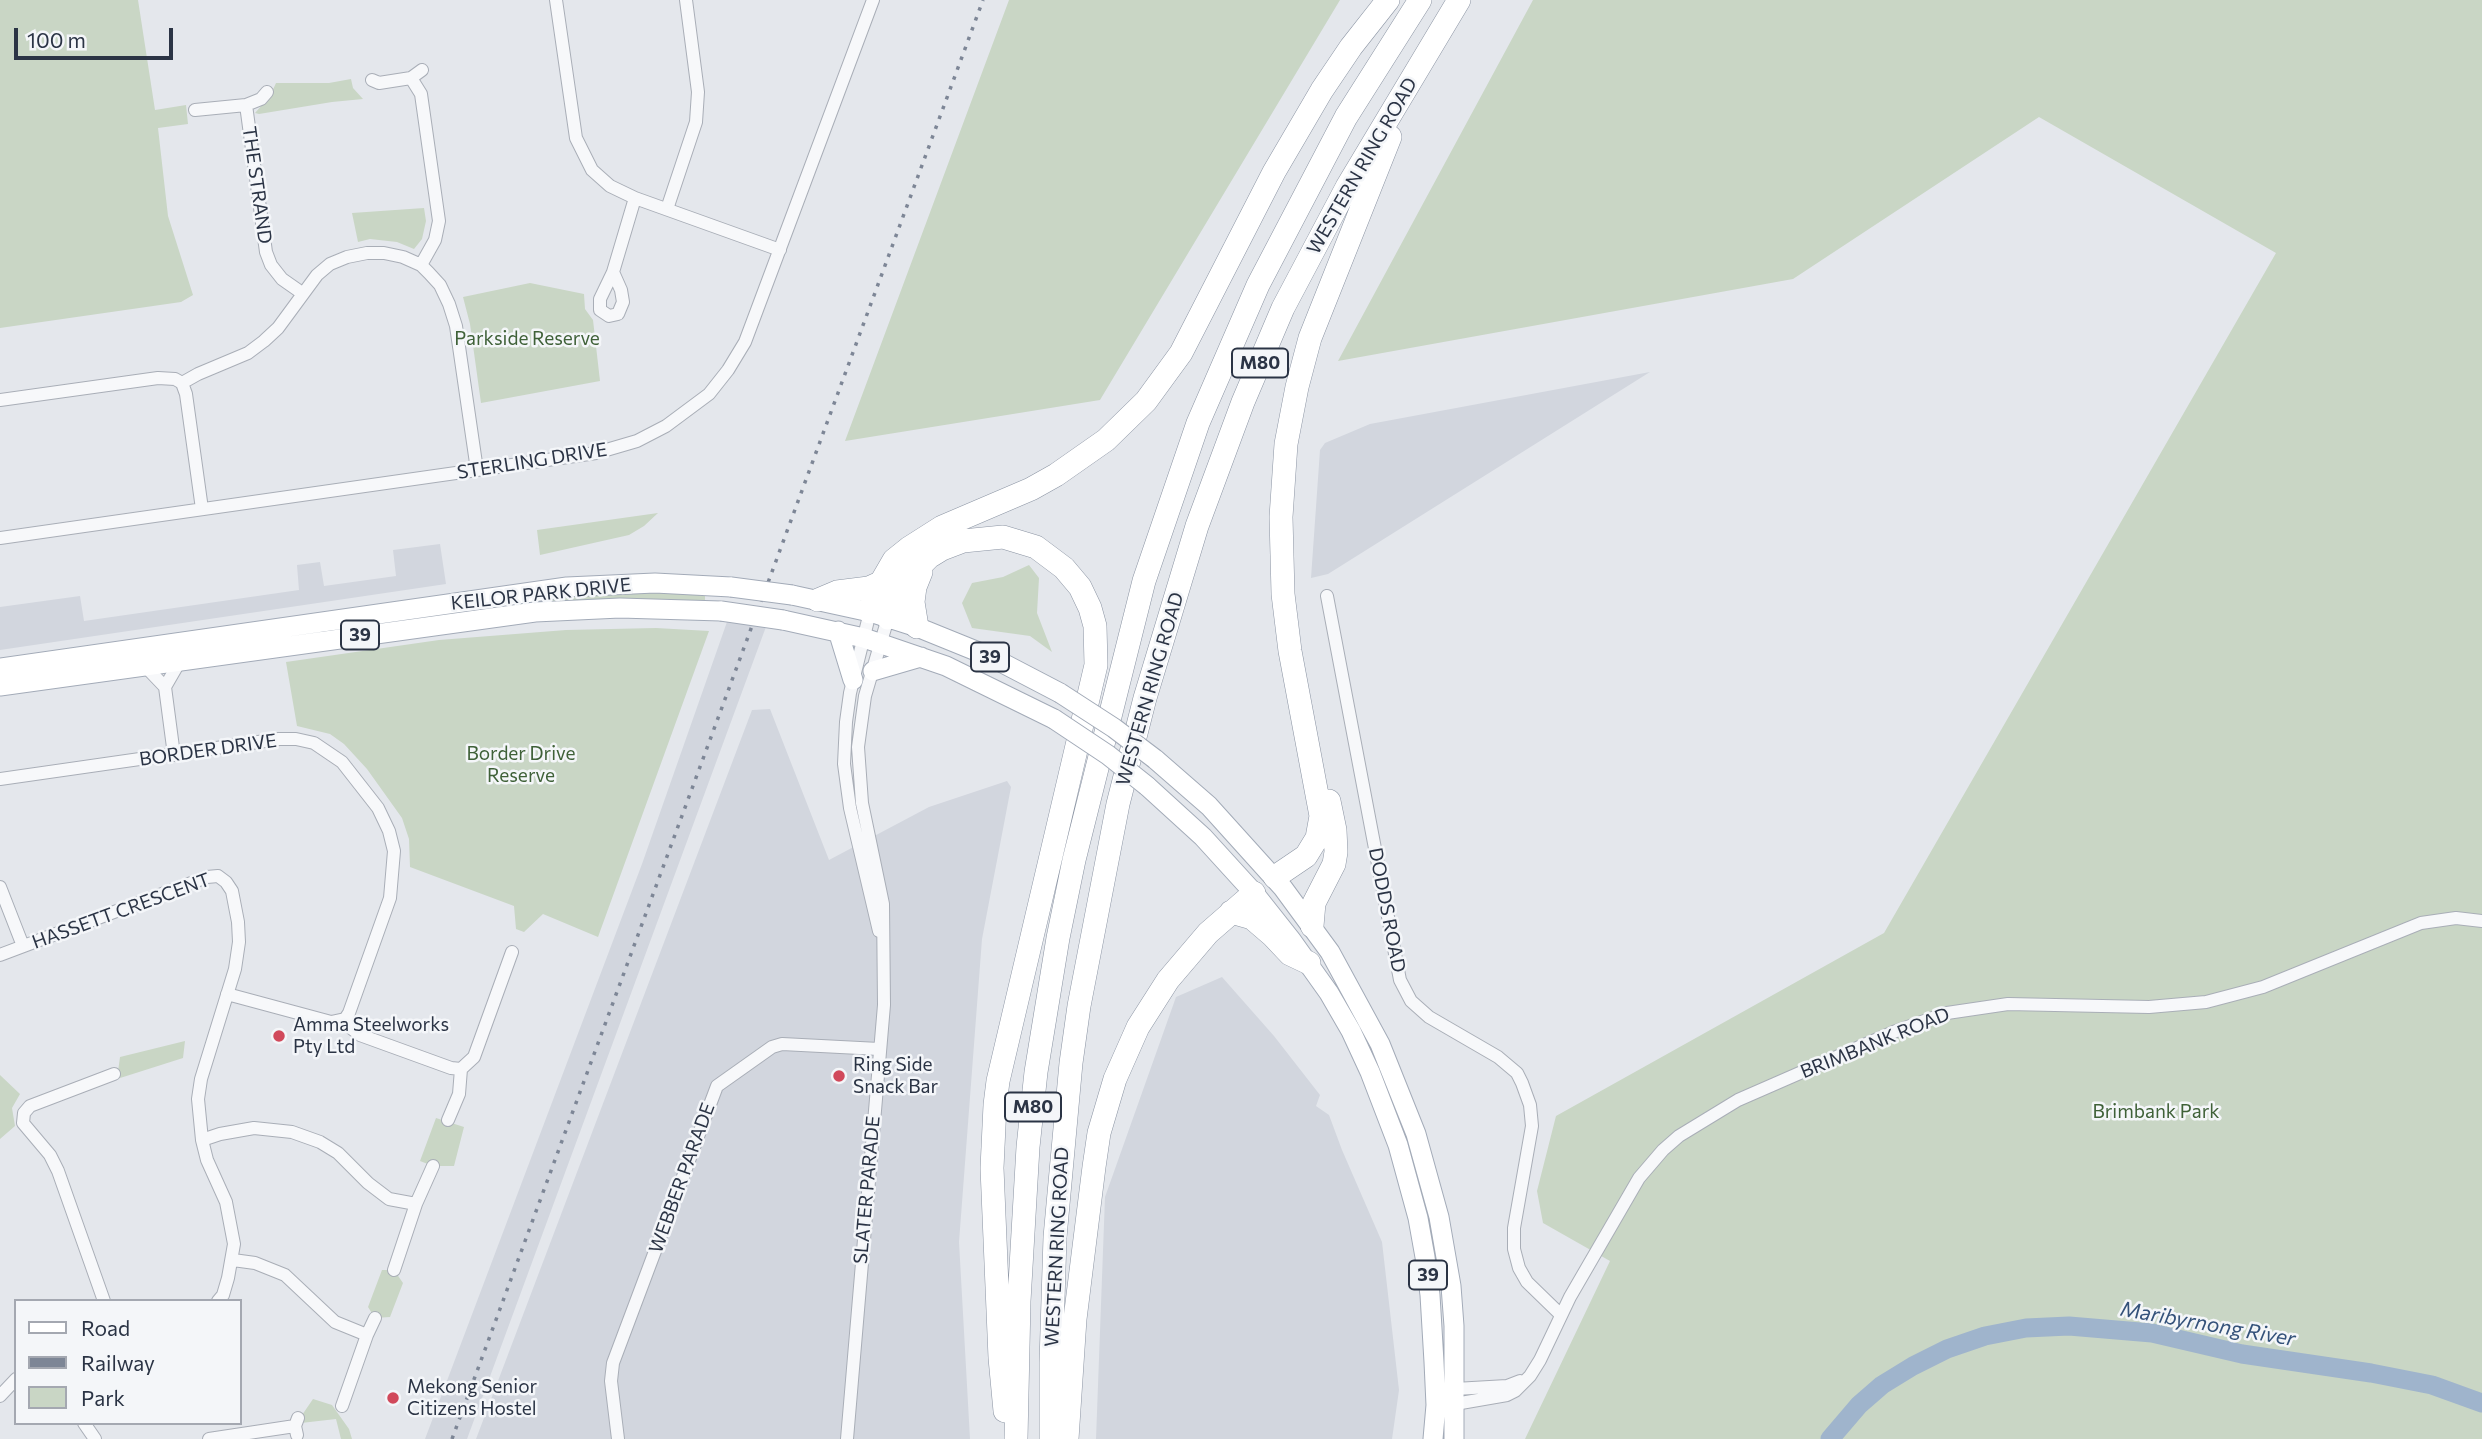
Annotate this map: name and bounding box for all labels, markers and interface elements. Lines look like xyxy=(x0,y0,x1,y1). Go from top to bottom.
scale bar xyxy=(18,14,177,58)
text: 100 m xyxy=(27,27,86,52)
street label: WESTERN RING ROAD xyxy=(1302,74,1422,258)
street label: THE STRAND xyxy=(237,125,277,245)
park label: Parkside Reserve xyxy=(454,328,600,350)
road number: M80 xyxy=(1232,348,1288,377)
street label: STERLING DRIVE xyxy=(455,438,609,484)
street label: KEILOR PARK DRIVE xyxy=(450,573,632,615)
street label: WESTERN RING ROAD xyxy=(1111,590,1189,788)
road number: 39 xyxy=(341,620,379,650)
road number: 39 xyxy=(971,642,1009,672)
street label: BORDER DRIVE xyxy=(138,729,278,771)
park label: Border Drive Reserve xyxy=(466,743,576,787)
street label: DODDS ROAD xyxy=(1364,846,1410,974)
street label: HASSETT CRESCENT xyxy=(29,868,213,954)
street label: BRIMBANK ROAD xyxy=(1797,1003,1953,1083)
place label: Amma Steelworks Pty Ltd xyxy=(293,1014,449,1058)
marker: Amma Steelworks Pty Ltd xyxy=(271,1028,287,1044)
place label: Ring Side Snack Bar xyxy=(853,1054,938,1098)
marker: Ring Side Snack Bar xyxy=(831,1068,847,1084)
road number: M80 xyxy=(1005,1092,1061,1122)
street label: WEBBER PARADE xyxy=(644,1100,720,1256)
park label: Brimbank Park xyxy=(2092,1101,2220,1123)
street label: SLATER PARADE xyxy=(849,1115,885,1265)
street label: WESTERN RING ROAD xyxy=(1040,1146,1074,1348)
road number: 39 xyxy=(1409,1260,1447,1290)
water label: Maribyrnong River xyxy=(2119,1296,2297,1352)
legend xyxy=(14,1299,242,1425)
text: Road xyxy=(81,1315,130,1340)
text: Railway xyxy=(81,1350,155,1375)
place label: Mekong Senior Citizens Hostel xyxy=(407,1376,537,1420)
text: Park xyxy=(81,1385,125,1410)
marker: Mekong Senior Citizens Hostel xyxy=(385,1390,401,1406)

